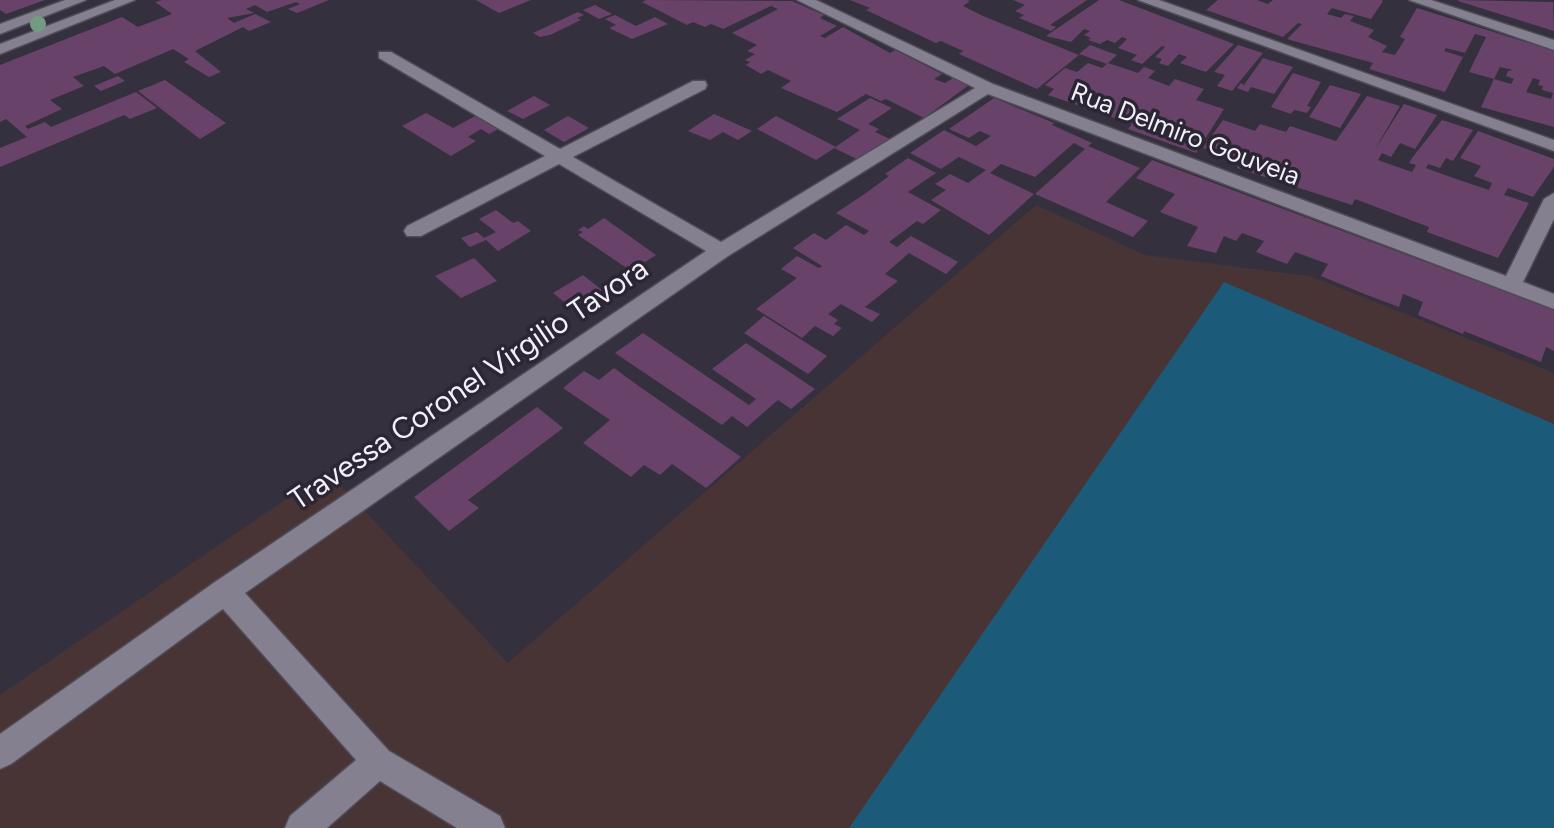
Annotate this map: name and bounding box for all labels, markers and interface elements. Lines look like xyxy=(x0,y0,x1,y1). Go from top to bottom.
street label: Rua Delmiro Gouveia xyxy=(1066,77,1304,193)
street label: Travessa Coronel Virgilio Tavora xyxy=(283,251,655,519)

